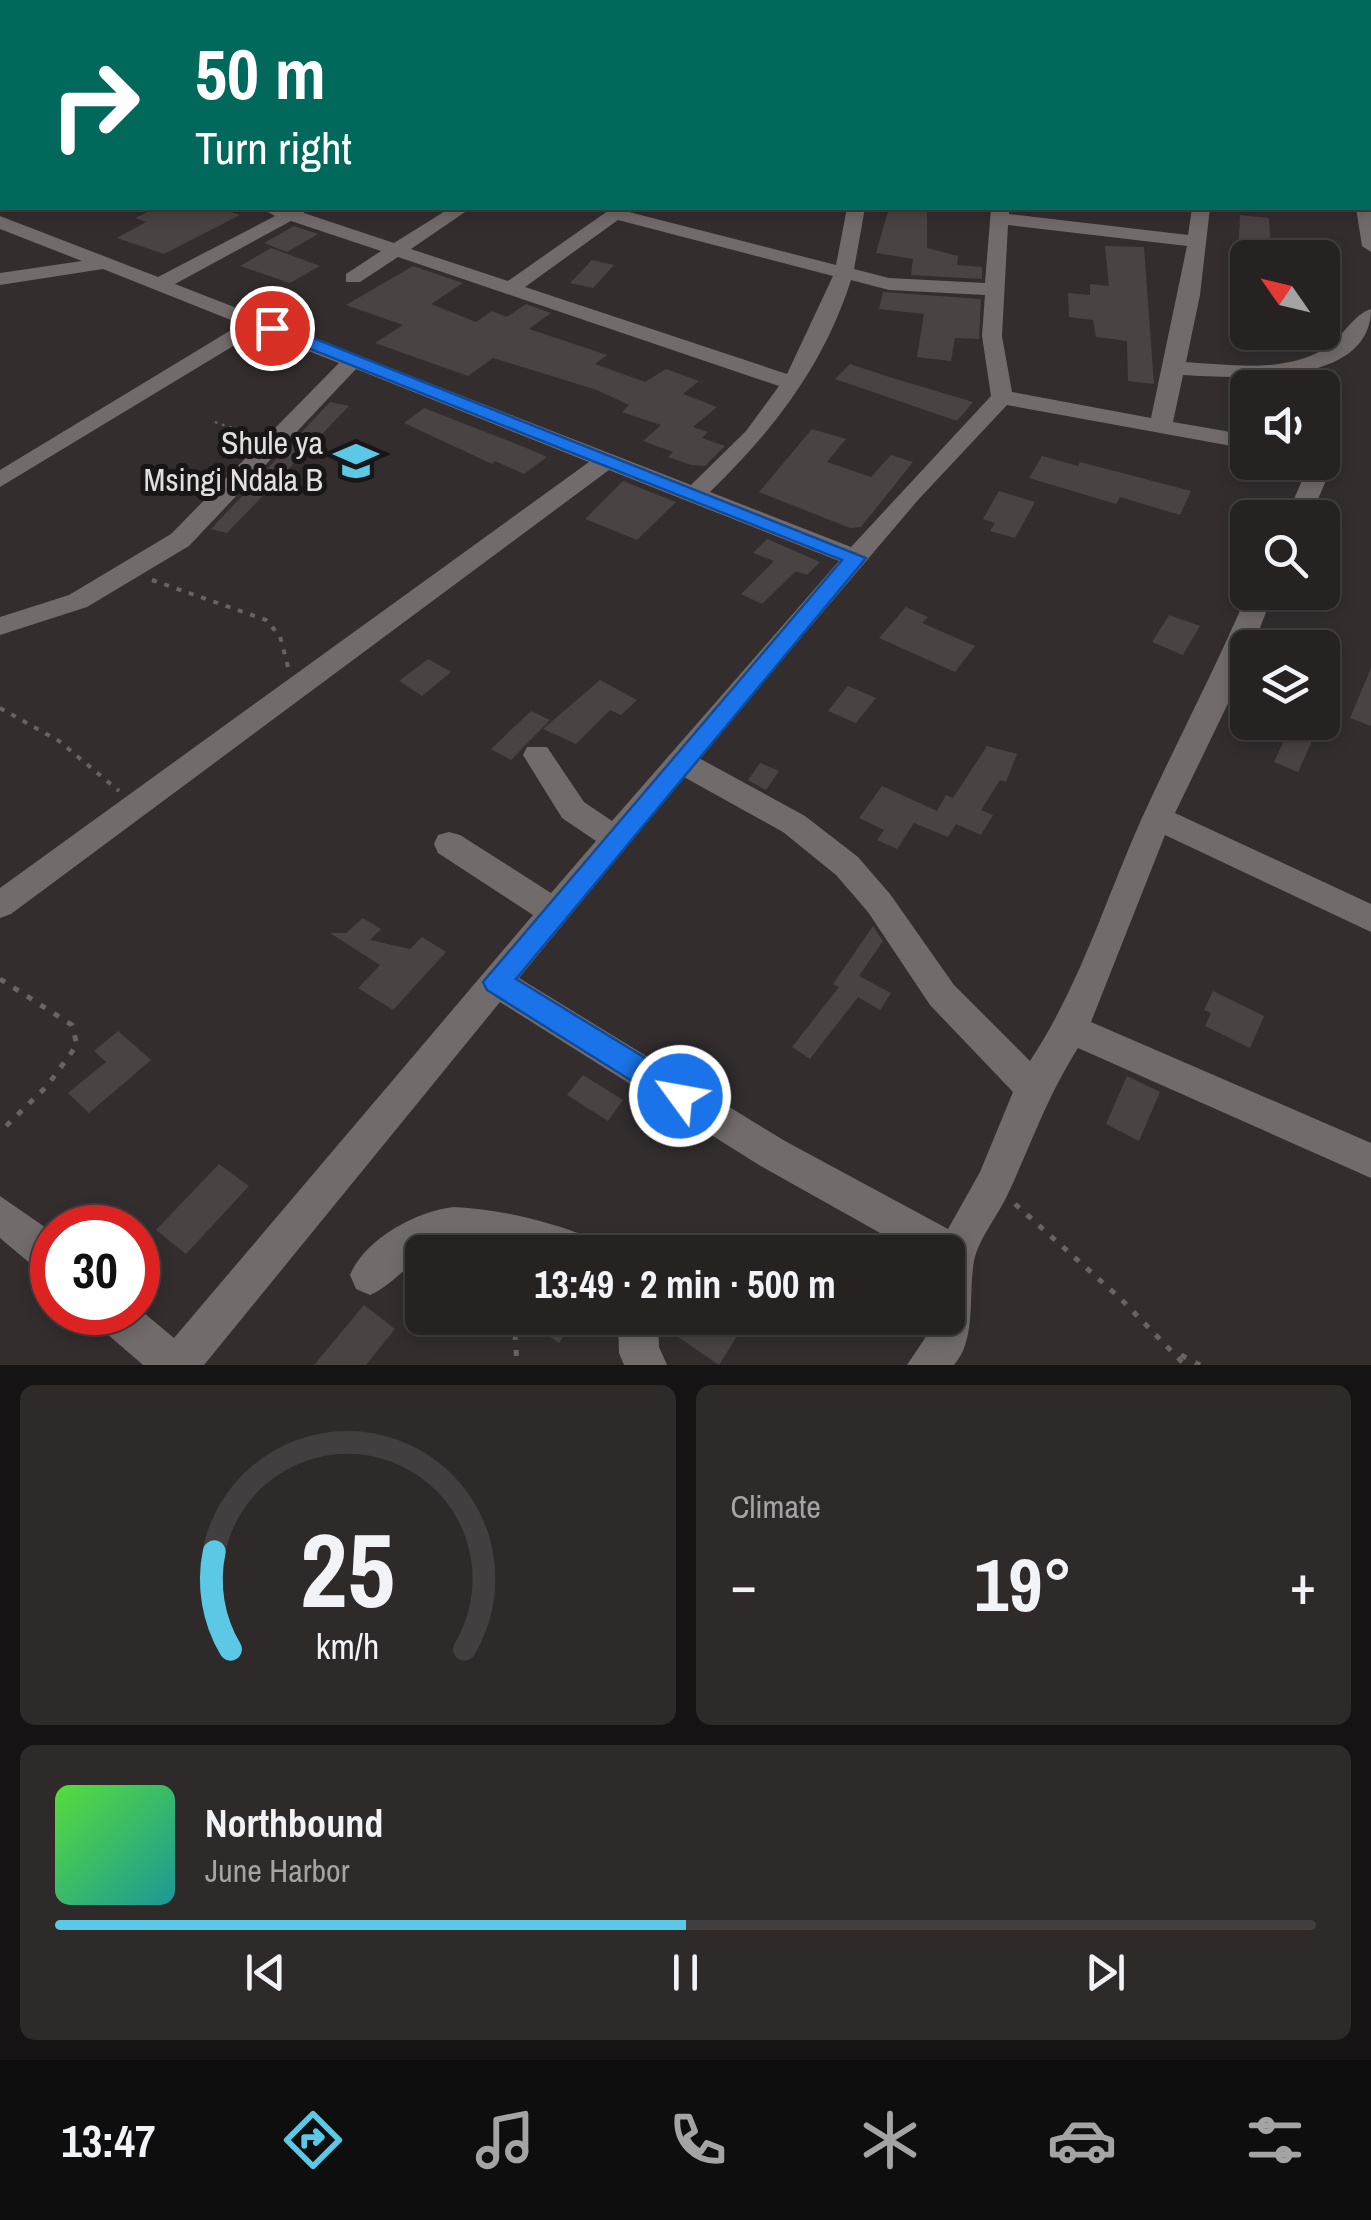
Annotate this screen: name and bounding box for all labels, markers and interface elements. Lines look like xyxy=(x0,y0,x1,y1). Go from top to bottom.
text: 50 m xyxy=(195,27,326,121)
icon: right xyxy=(30,40,160,170)
text: Turn right xyxy=(195,117,352,178)
north arrow xyxy=(1230,240,1340,350)
map controls xyxy=(1230,240,1340,740)
pin xyxy=(230,286,315,371)
icon: arrive xyxy=(245,301,300,356)
button: sound xyxy=(1230,370,1340,480)
place label: Shule ya Msingi Ndala B xyxy=(144,421,323,501)
school or university icon: Shule ya Msingi Ndala B xyxy=(332,437,380,485)
button: search xyxy=(1230,500,1340,610)
button: layers xyxy=(1230,630,1340,740)
position arrow xyxy=(628,1044,732,1148)
speed limit sign: 30 xyxy=(30,1205,160,1335)
text: 13:49 · 2 min · 500 m xyxy=(534,1259,836,1310)
text: Climate xyxy=(731,1485,821,1528)
text: 25 xyxy=(300,1499,395,1639)
text: 19° xyxy=(974,1533,1072,1634)
text: − xyxy=(731,1547,757,1621)
text: + xyxy=(1290,1547,1316,1621)
text: km/h xyxy=(316,1622,380,1670)
text: Northbound xyxy=(205,1798,383,1849)
text: June Harbor xyxy=(205,1849,349,1892)
icon: previous xyxy=(238,1945,293,2000)
icon: pause xyxy=(658,1945,713,2000)
icon: next xyxy=(1078,1945,1133,2000)
icon: directions xyxy=(278,2105,348,2175)
icon: music xyxy=(470,2105,540,2175)
icon: phone xyxy=(663,2105,733,2175)
icon: climate xyxy=(855,2105,925,2175)
icon: car xyxy=(1047,2105,1117,2175)
icon: filters xyxy=(1240,2105,1310,2175)
text: 13:47 xyxy=(61,2110,156,2171)

